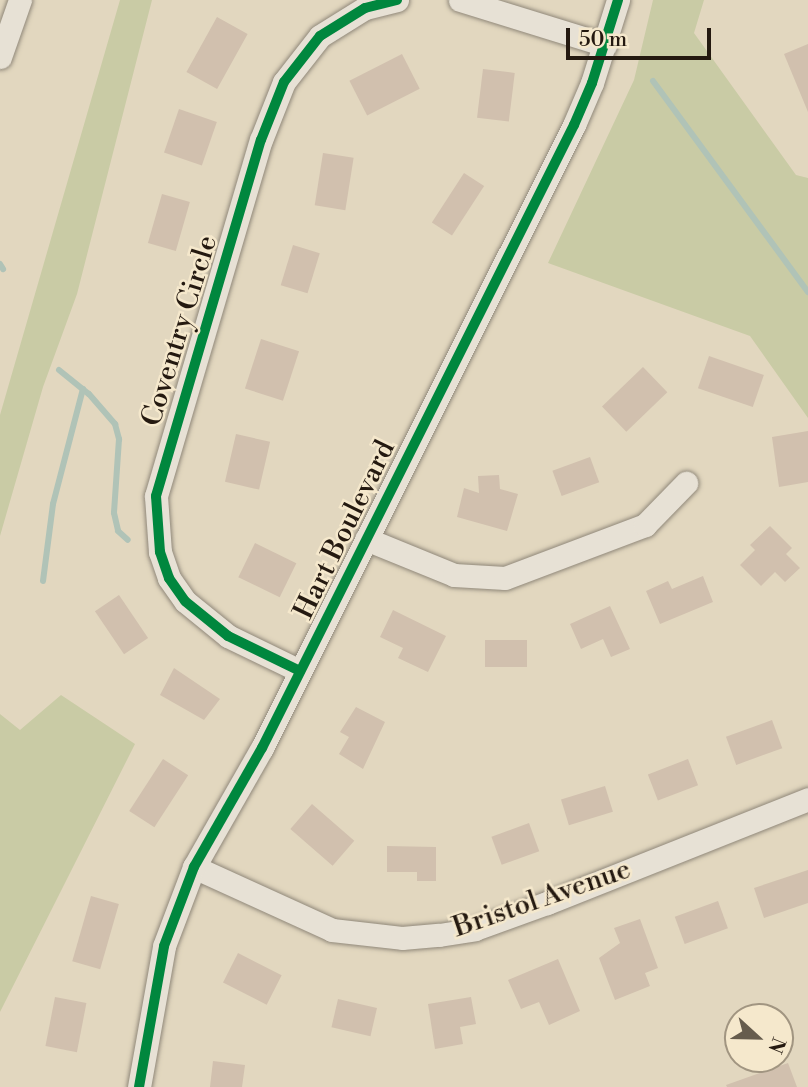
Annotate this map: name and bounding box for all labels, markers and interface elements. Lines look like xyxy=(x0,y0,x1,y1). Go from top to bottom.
scale bar xyxy=(570,14,715,58)
text: 50 m xyxy=(579,27,627,53)
street label: Coventry Circle xyxy=(135,232,225,430)
street label: Hart Boulevard xyxy=(287,435,403,625)
street label: Bristol Avenue xyxy=(449,853,635,945)
north arrow xyxy=(724,1003,794,1073)
text: N xyxy=(763,1034,791,1057)

